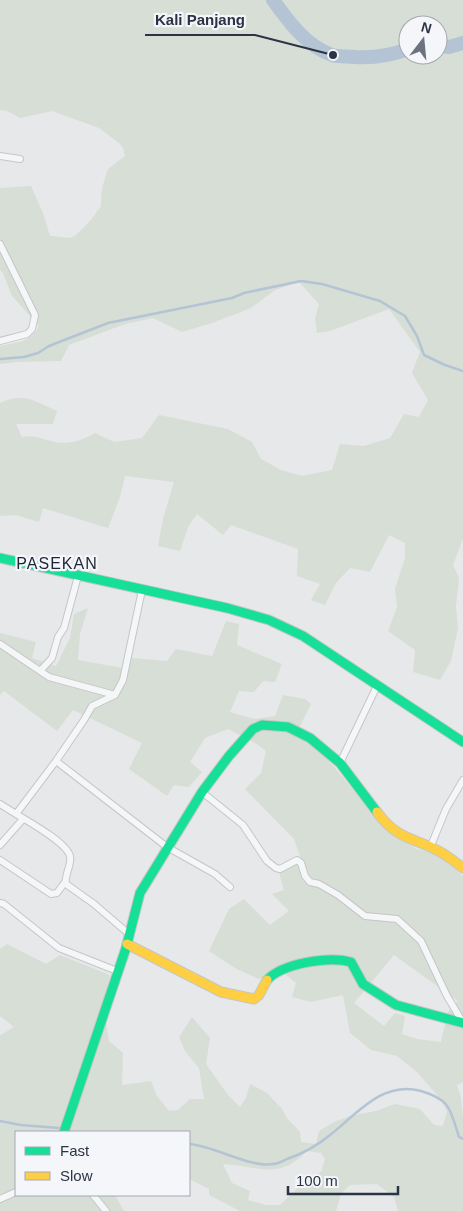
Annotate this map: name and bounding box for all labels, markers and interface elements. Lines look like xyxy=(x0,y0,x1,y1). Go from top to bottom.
callout: Kali Panjang xyxy=(145,5,255,35)
text: Kali Panjang xyxy=(155,11,245,28)
north arrow xyxy=(398,15,448,65)
text: N xyxy=(420,18,434,37)
district label: PASEKAN xyxy=(16,555,98,572)
legend xyxy=(15,1131,190,1196)
text: Fast xyxy=(60,1142,90,1159)
scale bar xyxy=(288,1164,398,1196)
text: Slow xyxy=(60,1167,93,1184)
text: 100 m xyxy=(296,1172,338,1189)

